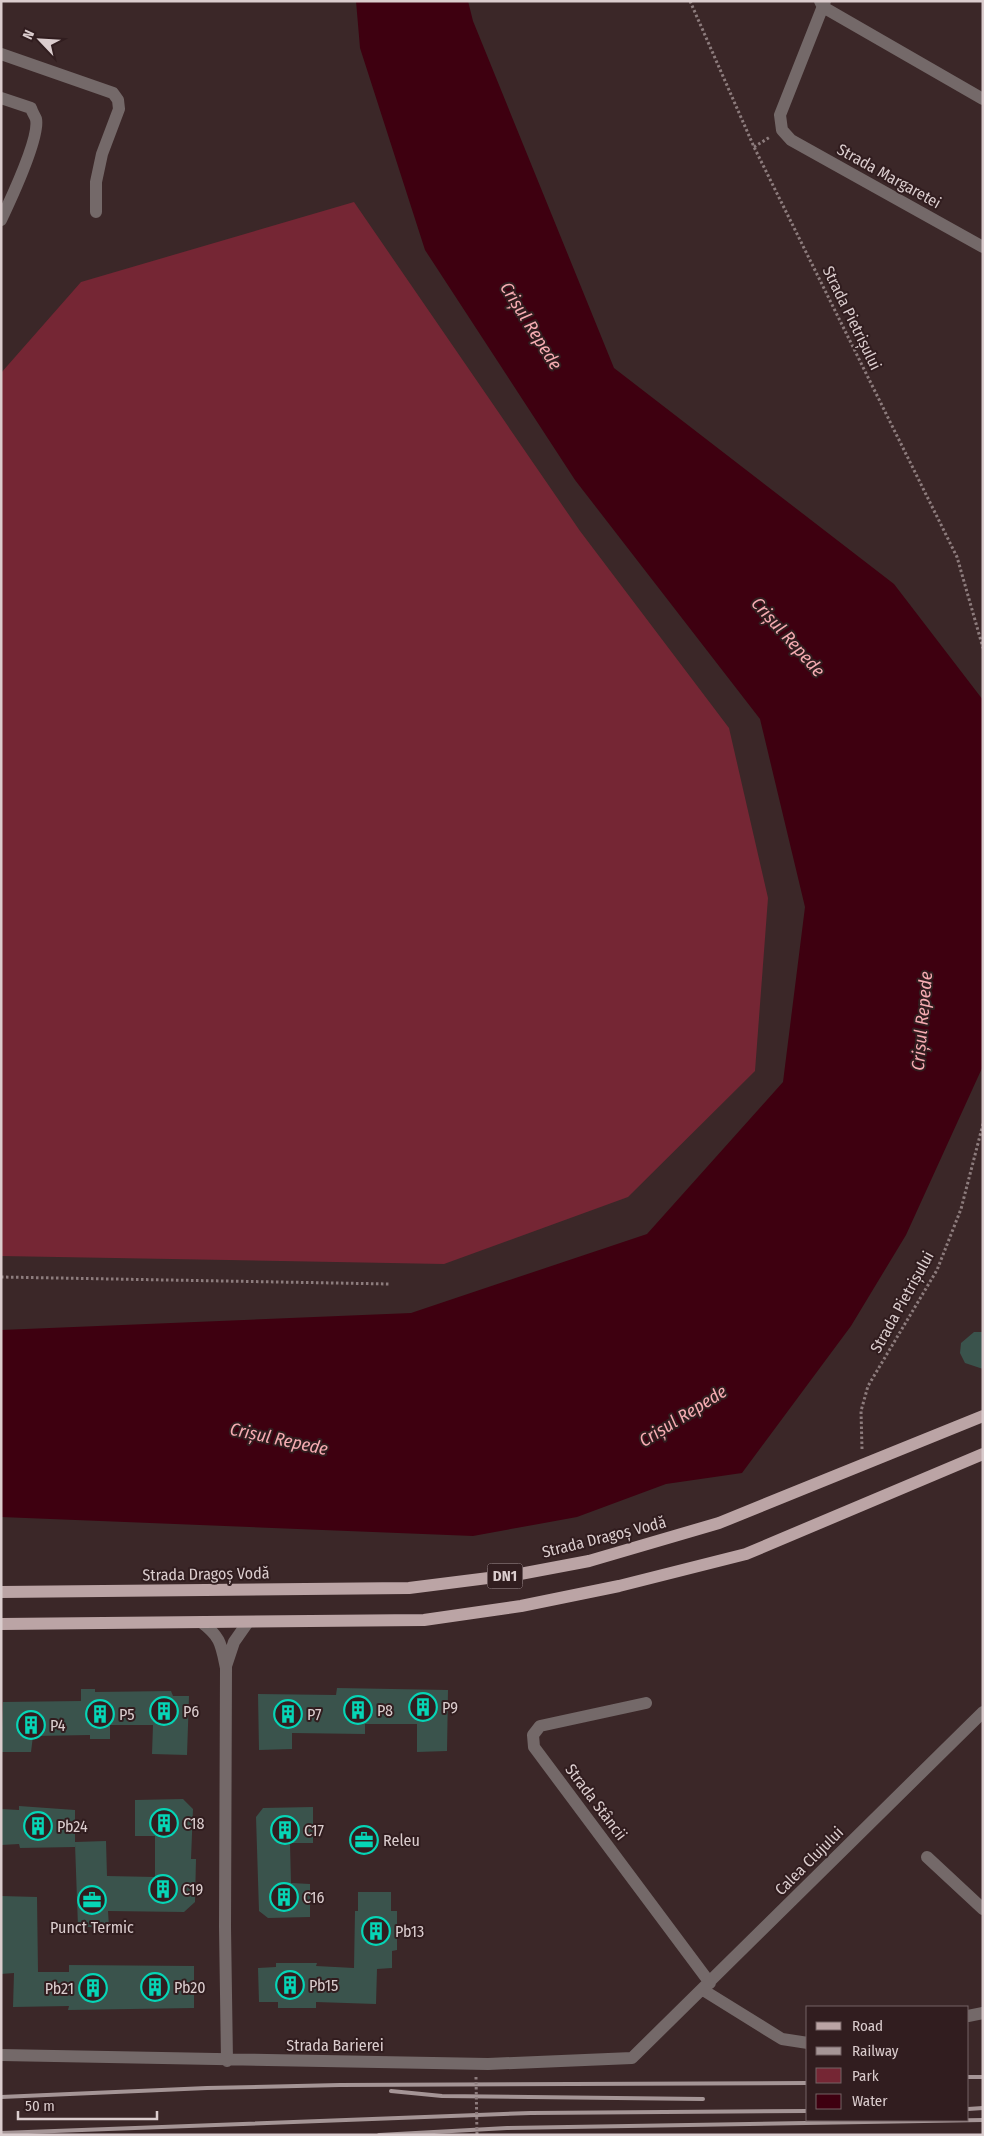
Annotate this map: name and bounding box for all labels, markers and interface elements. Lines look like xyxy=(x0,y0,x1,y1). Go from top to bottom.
north arrow xyxy=(15,15,65,65)
text: N xyxy=(19,27,38,42)
street label: Strada Margaretei xyxy=(834,140,944,212)
street label: Strada Pietrișului xyxy=(818,263,885,373)
water label: Crișul Repede xyxy=(495,278,567,374)
water label: Crișul Repede xyxy=(747,593,830,682)
water label: Crișul Repede xyxy=(907,970,937,1071)
street label: Strada Pietrișului xyxy=(866,1248,939,1357)
water label: Crișul Repede xyxy=(635,1380,731,1452)
water label: Crișul Repede xyxy=(228,1418,330,1460)
street label: Strada Dragoș Vodă xyxy=(540,1512,668,1563)
street label: Strada Dragoș Vodă xyxy=(142,1563,270,1586)
road number: DN1 xyxy=(488,1564,522,1588)
building icon: P9 xyxy=(408,1692,438,1722)
building icon: P8 xyxy=(343,1695,373,1725)
building icon: P6 xyxy=(149,1696,179,1726)
place label: P9 xyxy=(442,1698,458,1717)
building icon: P5 xyxy=(85,1699,115,1729)
building icon: P7 xyxy=(273,1699,303,1729)
place label: P8 xyxy=(377,1701,393,1720)
place label: P6 xyxy=(183,1702,199,1721)
place label: P5 xyxy=(119,1705,134,1724)
place label: P7 xyxy=(307,1705,322,1724)
building icon: P4 xyxy=(16,1710,46,1740)
place label: P4 xyxy=(50,1716,66,1735)
street label: Strada Stâncii xyxy=(561,1760,631,1844)
building icon: C18 xyxy=(149,1808,179,1838)
building icon: Pb24 xyxy=(23,1811,53,1841)
place label: C18 xyxy=(183,1814,205,1833)
building icon: C17 xyxy=(270,1815,300,1845)
place label: Pb24 xyxy=(57,1817,88,1836)
place label: C17 xyxy=(304,1821,325,1840)
street label: Calea Clujului xyxy=(771,1823,847,1899)
office icon: Releu xyxy=(349,1825,379,1855)
place label: Releu xyxy=(383,1831,420,1850)
building icon: C19 xyxy=(148,1874,178,1904)
place label: C19 xyxy=(182,1880,204,1899)
building icon: C16 xyxy=(269,1882,299,1912)
office icon: Punct Termic xyxy=(77,1885,107,1915)
place label: C16 xyxy=(303,1888,325,1907)
building icon: Pb13 xyxy=(361,1916,391,1946)
place label: Punct Termic xyxy=(50,1918,134,1937)
place label: Pb13 xyxy=(395,1922,424,1941)
building icon: Pb15 xyxy=(275,1970,305,2000)
building icon: Pb20 xyxy=(140,1972,170,2002)
building icon: Pb21 xyxy=(78,1973,108,2003)
place label: Pb15 xyxy=(309,1976,338,1995)
place label: Pb20 xyxy=(174,1978,206,1997)
place label: Pb21 xyxy=(45,1979,74,1998)
legend xyxy=(806,2006,969,2121)
text: Road xyxy=(852,2017,883,2035)
street label: Strada Barierei xyxy=(286,2036,384,2055)
text: Railway xyxy=(852,2042,899,2060)
text: Park xyxy=(852,2067,879,2085)
scale bar xyxy=(18,2088,156,2120)
text: Water xyxy=(852,2092,888,2110)
text: 50 m xyxy=(25,2097,55,2115)

